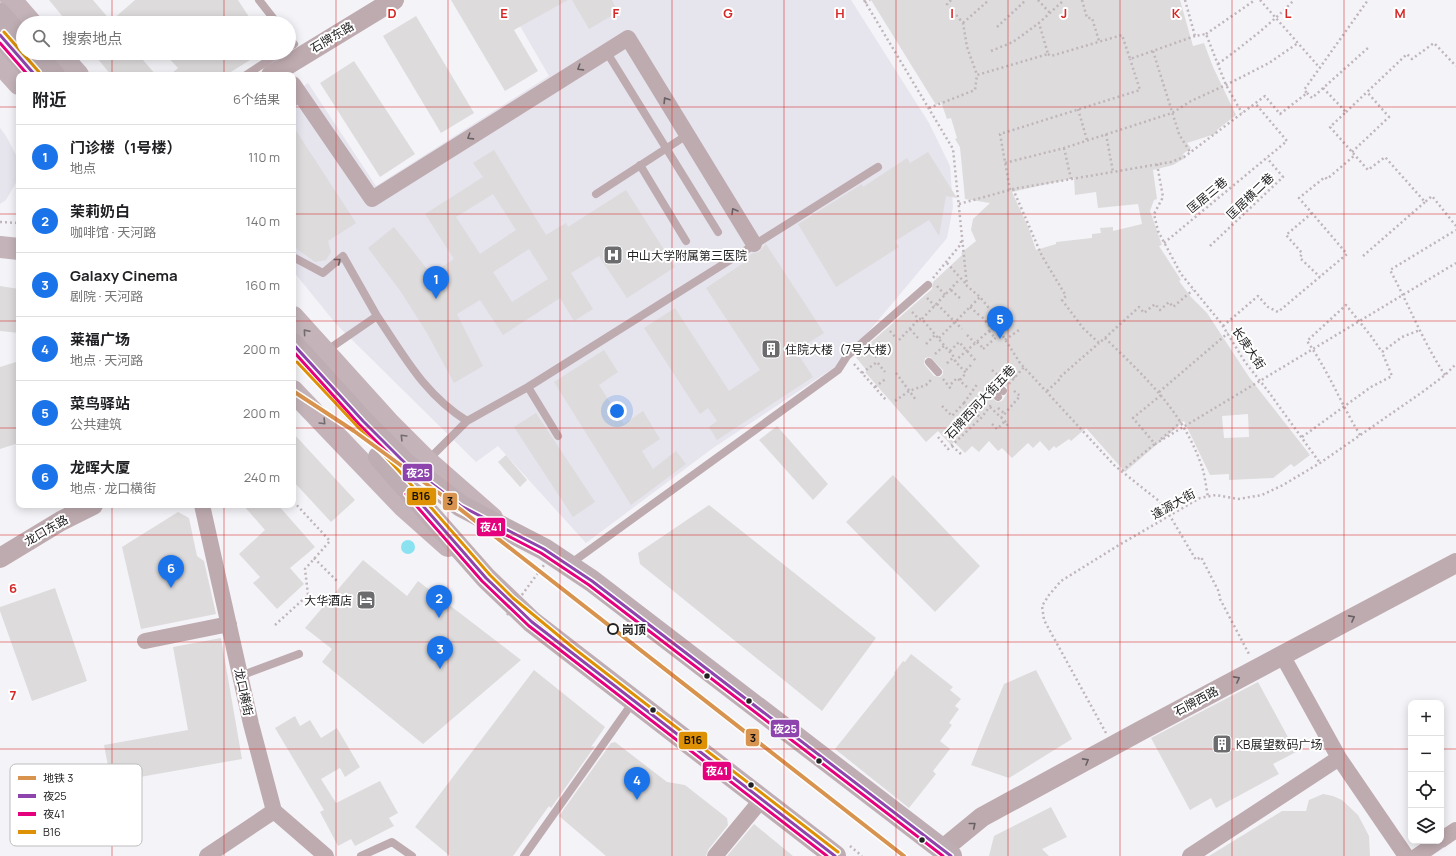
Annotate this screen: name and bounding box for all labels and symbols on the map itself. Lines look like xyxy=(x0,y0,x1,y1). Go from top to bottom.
text: D xyxy=(387,4,397,22)
text: E xyxy=(500,4,508,22)
text: F xyxy=(613,4,620,22)
text: G xyxy=(723,4,733,22)
text: H xyxy=(835,4,845,22)
text: I xyxy=(950,4,954,22)
text: J xyxy=(1061,4,1067,22)
text: K xyxy=(1172,4,1181,22)
text: L xyxy=(1285,4,1292,22)
text: M xyxy=(1394,4,1406,22)
street label: 石牌东路 xyxy=(307,17,357,57)
one-way arrow xyxy=(577,63,584,71)
one-way arrow xyxy=(664,97,671,104)
one-way arrow xyxy=(467,133,474,140)
street label: 匡居横二巷 xyxy=(1223,169,1277,223)
street label: 匡居三巷 xyxy=(1183,173,1231,217)
one-way arrow xyxy=(731,208,739,215)
hospital icon: 中山大学附属第三医院 xyxy=(602,244,624,266)
place label: 中山大学附属第三医院 xyxy=(627,247,747,264)
one-way arrow xyxy=(333,259,340,266)
pin: 1 xyxy=(423,266,449,299)
pin: 5 xyxy=(987,306,1013,339)
street label: 长庚大街 xyxy=(1229,323,1269,373)
one-way arrow xyxy=(304,329,311,336)
building icon: 住院大楼（7号大楼） xyxy=(760,338,782,360)
place label: 住院大楼（7号大楼） xyxy=(785,341,899,358)
street label: 石牌西河大街五巷 xyxy=(941,361,1019,443)
your location xyxy=(607,401,627,421)
one-way arrow xyxy=(318,417,326,425)
one-way arrow xyxy=(400,434,408,442)
line badge: 夜25 xyxy=(402,463,433,482)
text: 夜25 xyxy=(406,465,430,480)
street label: 逢源大街 xyxy=(1148,485,1198,523)
line badge: B16 xyxy=(406,487,437,506)
text: B16 xyxy=(412,488,430,503)
line badge: 3 xyxy=(442,492,458,511)
text: 3 xyxy=(447,493,453,508)
street label: 龙口东路 xyxy=(21,511,71,549)
line badge: 夜41 xyxy=(476,517,506,537)
text: 夜41 xyxy=(480,519,502,534)
pin: 6 xyxy=(158,555,184,588)
text: 6 xyxy=(9,579,17,597)
pin: 2 xyxy=(426,585,452,618)
hotel icon: 大华酒店 xyxy=(355,589,377,611)
place label: 大华酒店 xyxy=(304,592,352,609)
one-way arrow xyxy=(1348,616,1355,623)
place label: 岗顶 xyxy=(622,621,646,638)
marker: 岗顶 xyxy=(607,623,619,635)
pin: 3 xyxy=(427,636,453,669)
street label: 龙口横街 xyxy=(231,667,257,717)
unlabelled marker xyxy=(702,671,712,681)
one-way arrow xyxy=(1233,677,1240,684)
street label: 石牌西路 xyxy=(1171,682,1221,720)
text: 7 xyxy=(10,686,17,704)
unlabelled marker xyxy=(744,696,754,706)
unlabelled marker xyxy=(648,705,658,715)
line badge: 夜25 xyxy=(770,719,800,738)
text: 夜25 xyxy=(773,721,797,736)
line badge: 3 xyxy=(745,728,760,747)
text: 3 xyxy=(750,730,756,745)
line badge: B16 xyxy=(678,731,708,750)
text: B16 xyxy=(684,732,702,747)
building icon: KB展望数码广场 xyxy=(1211,733,1233,755)
place label: KB展望数码广场 xyxy=(1236,736,1322,753)
unlabelled marker xyxy=(814,756,824,766)
one-way arrow xyxy=(1081,758,1089,765)
line badge: 夜41 xyxy=(702,761,732,781)
text: 夜41 xyxy=(706,763,728,778)
legend xyxy=(10,764,142,846)
pin: 4 xyxy=(624,767,650,800)
text: 地铁 3 xyxy=(43,770,73,785)
unlabelled marker xyxy=(746,780,756,790)
text: 夜25 xyxy=(43,788,67,803)
text: 夜41 xyxy=(43,806,65,821)
one-way arrow xyxy=(968,822,975,829)
text: B16 xyxy=(43,824,61,839)
unlabelled marker xyxy=(917,835,927,845)

